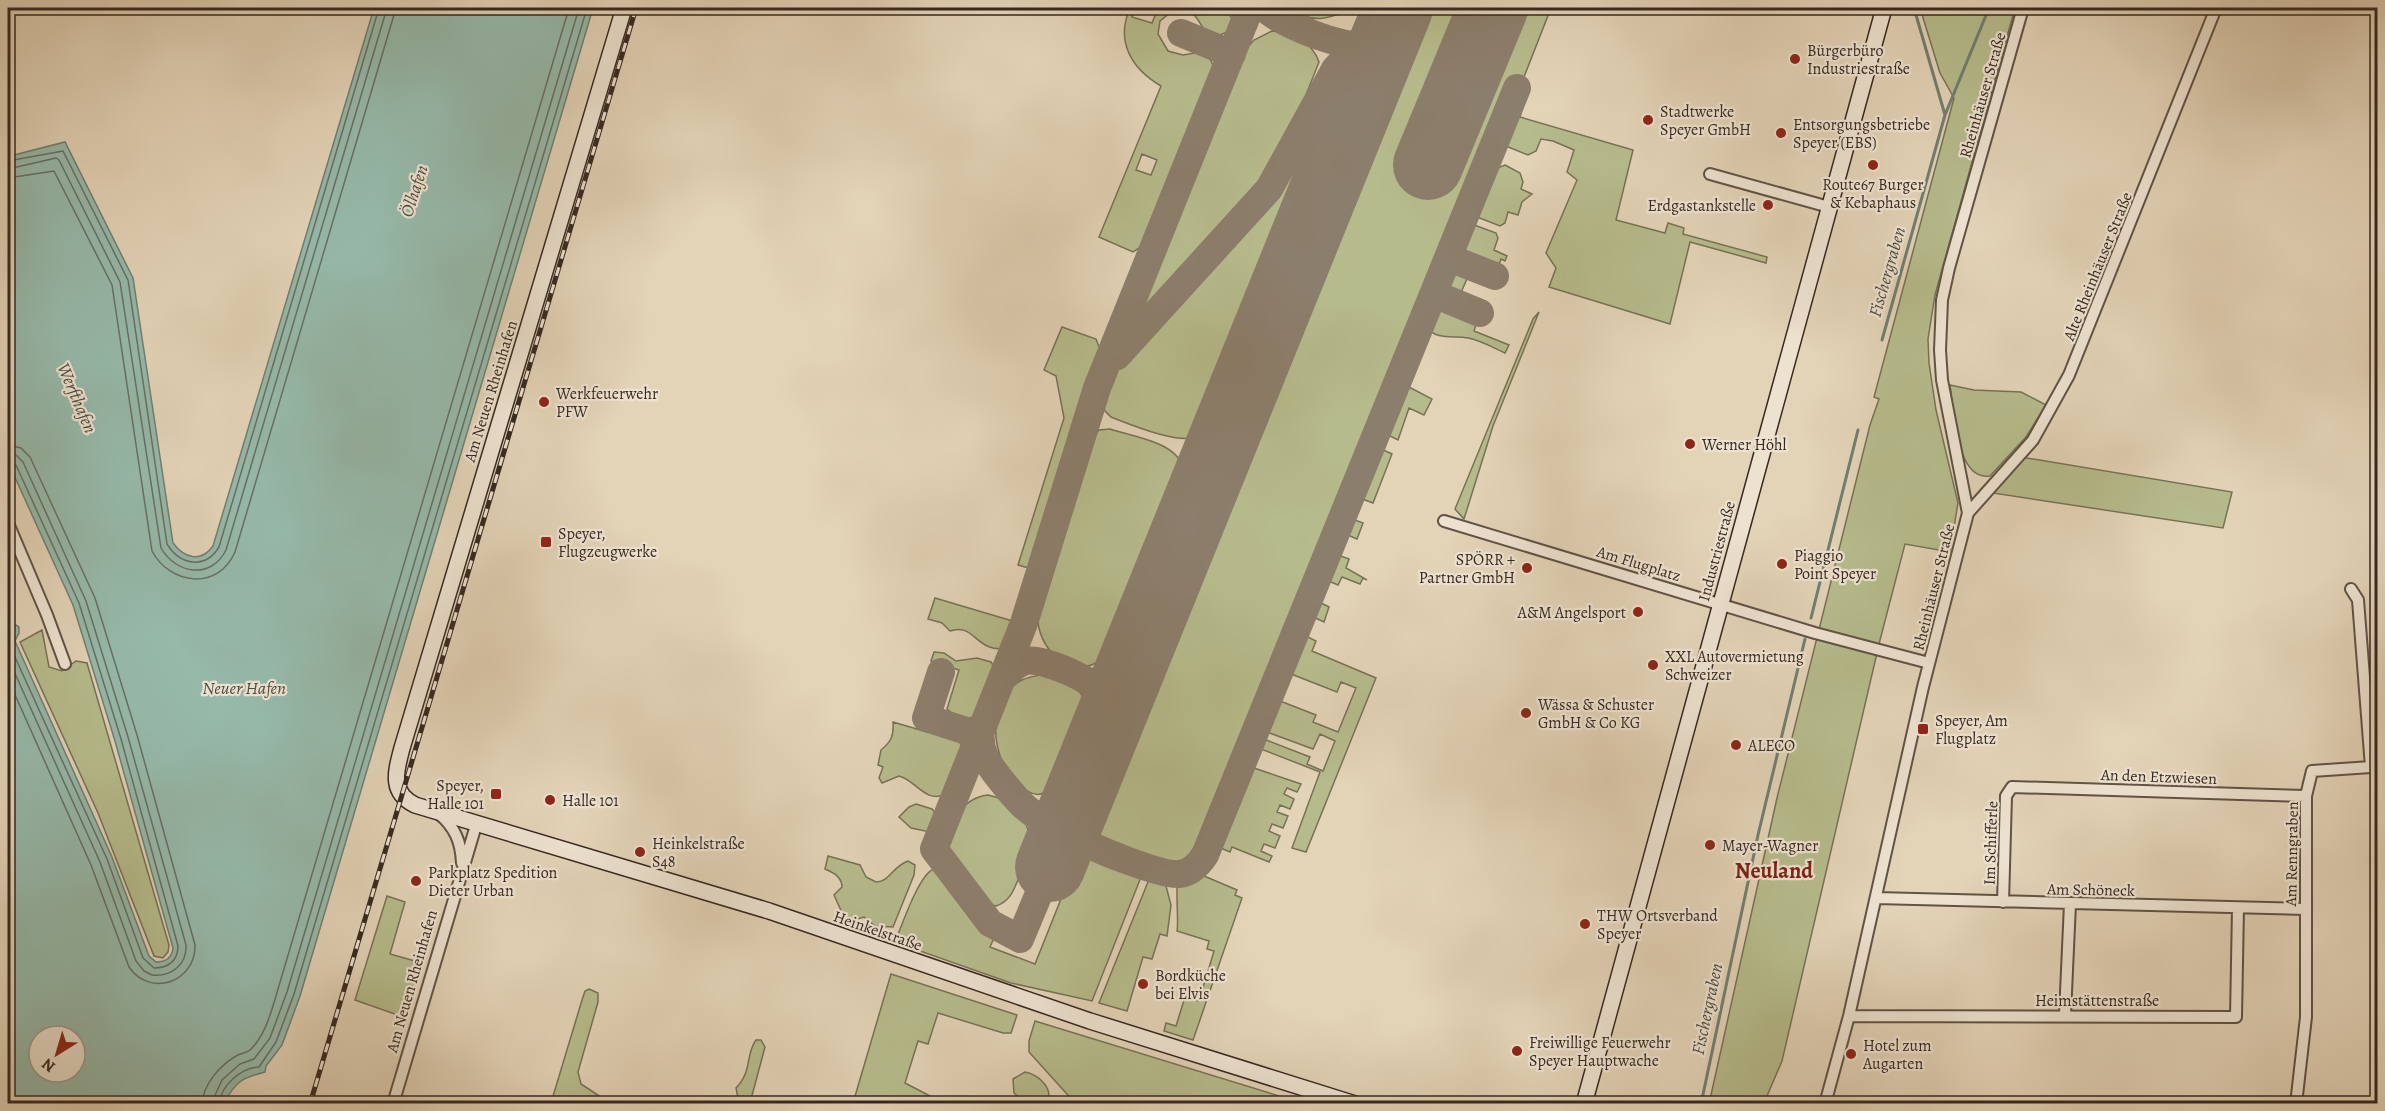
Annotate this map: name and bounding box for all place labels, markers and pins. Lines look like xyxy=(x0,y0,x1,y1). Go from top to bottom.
place label: Bürgerbüro Industriestraße xyxy=(1807,40,1910,80)
marker: Bürgerbüro Industriestraße xyxy=(1788,52,1802,66)
place label: Stadtwerke Speyer GmbH xyxy=(1660,101,1751,141)
marker: Stadtwerke Speyer GmbH xyxy=(1641,113,1655,127)
place label: Entsorgungsbetriebe Speyer (EBS) xyxy=(1793,114,1930,154)
marker: Entsorgungsbetriebe Speyer (EBS) xyxy=(1774,126,1788,140)
marker: Route67 Burger & Kebaphaus xyxy=(1866,158,1880,172)
place label: Route67 Burger & Kebaphaus xyxy=(1822,174,1924,214)
place label: Erdgastankstelle xyxy=(1647,195,1756,217)
marker: Erdgastankstelle xyxy=(1761,198,1775,212)
place label: Werkfeuerwehr PFW xyxy=(555,383,658,423)
marker: Werkfeuerwehr PFW xyxy=(537,395,551,409)
place label: Werner Höhl xyxy=(1701,434,1786,456)
marker: Werner Höhl xyxy=(1683,437,1697,451)
place label: Speyer, Flugzeugwerke xyxy=(558,523,657,563)
marker: Speyer, Flugzeugwerke xyxy=(539,535,553,549)
place label: Piaggio Point Speyer xyxy=(1794,545,1876,585)
place label: SPÖRR + Partner GmbH xyxy=(1419,549,1515,589)
marker: Piaggio Point Speyer xyxy=(1775,557,1789,571)
marker: SPÖRR + Partner GmbH xyxy=(1520,561,1534,575)
place label: A&M Angelsport xyxy=(1517,602,1626,624)
marker: A&M Angelsport xyxy=(1631,605,1645,619)
place label: XXL Autovermietung Schweizer xyxy=(1665,646,1804,686)
marker: XXL Autovermietung Schweizer xyxy=(1646,658,1660,672)
place label: Wässa & Schuster GmbH & Co KG xyxy=(1537,694,1654,734)
marker: Wässa & Schuster GmbH & Co KG xyxy=(1519,706,1533,720)
place label: Speyer, Am Flugplatz xyxy=(1935,710,2008,750)
marker: Speyer, Am Flugplatz xyxy=(1916,722,1930,736)
place label: ALECO xyxy=(1747,735,1795,757)
marker: ALECO xyxy=(1729,738,1743,752)
place label: Speyer, Halle 101 xyxy=(427,775,485,815)
marker: Speyer, Halle 101 xyxy=(489,787,503,801)
place label: Halle 101 xyxy=(562,790,619,812)
marker: Halle 101 xyxy=(543,793,557,807)
place label: Heinkelstraße S48 xyxy=(652,833,745,873)
place label: Mayer-Wagner xyxy=(1722,835,1818,857)
marker: Mayer-Wagner xyxy=(1703,838,1717,852)
marker: Heinkelstraße S48 xyxy=(633,845,647,859)
place label: Parkplatz Spedition Dieter Urban xyxy=(428,862,558,902)
marker: Parkplatz Spedition Dieter Urban xyxy=(409,874,423,888)
place label: THW Ortsverband Speyer xyxy=(1597,905,1718,945)
marker: THW Ortsverband Speyer xyxy=(1578,917,1592,931)
place label: Bordküche bei Elvis xyxy=(1155,965,1226,1005)
marker: Bordküche bei Elvis xyxy=(1136,977,1150,991)
place label: Freiwillige Feuerwehr Speyer Hauptwache xyxy=(1529,1032,1671,1072)
place label: Hotel zum Augarten xyxy=(1862,1035,1932,1075)
marker: Freiwillige Feuerwehr Speyer Hauptwache xyxy=(1510,1044,1524,1058)
marker: Hotel zum Augarten xyxy=(1844,1047,1858,1061)

